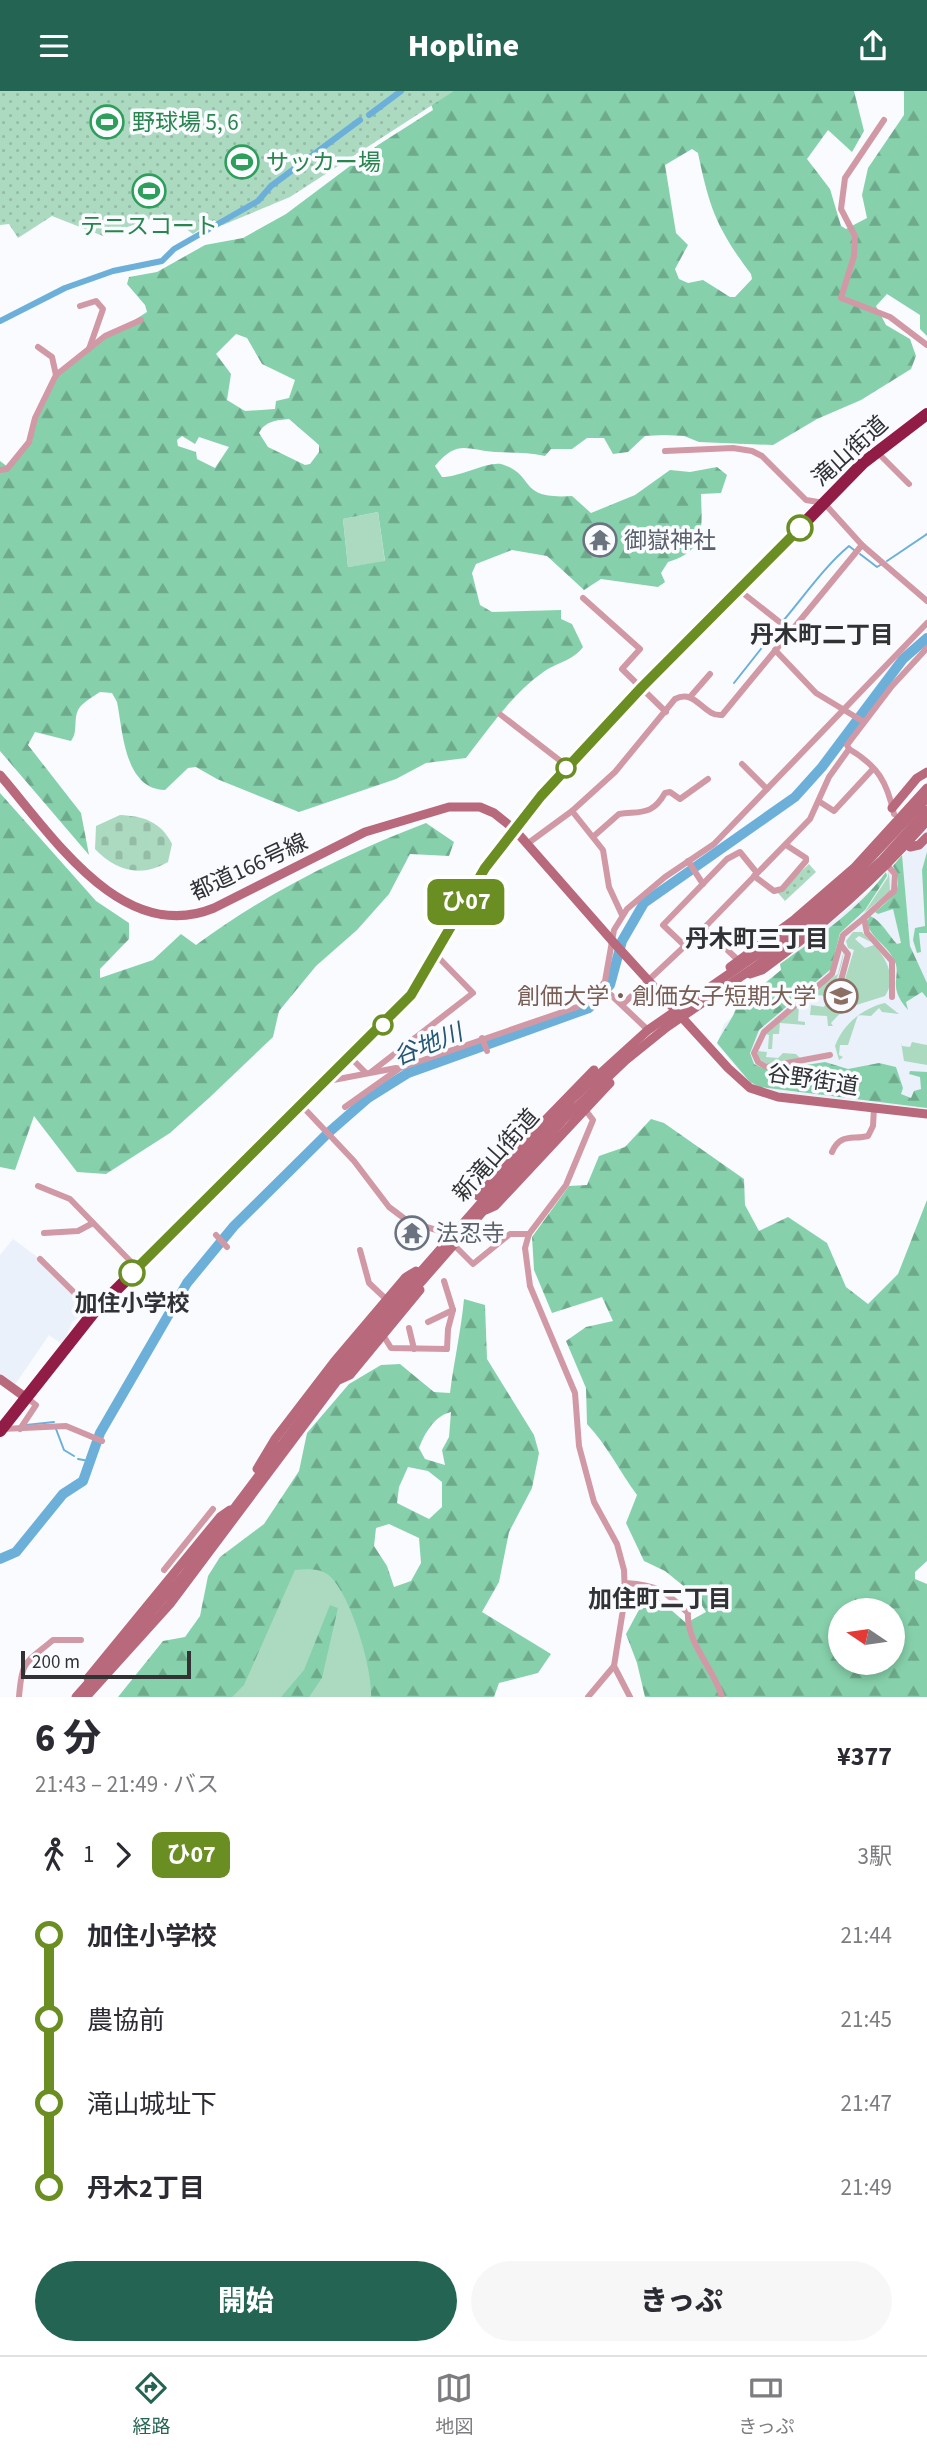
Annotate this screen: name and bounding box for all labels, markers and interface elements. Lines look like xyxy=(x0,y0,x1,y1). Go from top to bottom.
text: Hopline xyxy=(408,23,519,69)
icon: menu xyxy=(35,27,73,65)
icon: share xyxy=(854,27,892,65)
sports icon: 野球場 5, 6 xyxy=(88,103,126,141)
place label: 野球場 5, 6 xyxy=(132,106,239,139)
sports icon: サッカー場 xyxy=(223,143,261,181)
place label: サッカー場 xyxy=(266,146,381,179)
sports icon: テニスコート xyxy=(130,172,168,210)
place label: テニスコート xyxy=(80,210,218,243)
street label: 滝山街道 xyxy=(805,408,895,494)
unlabelled marker xyxy=(787,515,813,541)
temple icon: 御嶽神社 xyxy=(581,521,619,559)
place label: 御嶽神社 xyxy=(624,524,716,557)
district label: 丹木町二丁目 xyxy=(750,618,894,653)
unlabelled marker xyxy=(556,758,576,778)
street label: 都道166号線 xyxy=(185,825,313,909)
line badge: ひ07 xyxy=(426,879,506,925)
text: ひ07 xyxy=(441,884,491,919)
district label: 丹木町三丁目 xyxy=(685,922,829,957)
school or university icon: 創価大学・創価女子短期大学 xyxy=(822,977,860,1015)
place label: 創価大学・創価女子短期大学 xyxy=(517,980,816,1013)
water label: 谷地川 xyxy=(388,1014,471,1075)
unlabelled marker xyxy=(373,1015,393,1035)
street label: 谷野街道 xyxy=(765,1057,861,1103)
street label: 新滝山街道 xyxy=(445,1101,547,1209)
temple icon: 法忍寺 xyxy=(393,1214,431,1252)
place label: 法忍寺 xyxy=(436,1217,505,1250)
marker: 加住小学校 xyxy=(119,1260,145,1286)
place label: 加住小学校 xyxy=(75,1287,190,1320)
district label: 加住町二丁目 xyxy=(588,1582,732,1617)
north arrow xyxy=(828,1598,905,1675)
map controls xyxy=(828,1598,905,1675)
scale bar xyxy=(21,1648,191,1680)
text: 200 m xyxy=(32,1649,80,1676)
text: 6 分 xyxy=(35,1712,101,1766)
text: ¥377 xyxy=(837,1738,892,1775)
text: 21:43 – 21:49 · バス xyxy=(35,1768,219,1801)
icon: walk xyxy=(35,1836,73,1874)
icon: forward xyxy=(104,1836,142,1874)
text: ひ07 xyxy=(166,1837,216,1872)
text: 1 xyxy=(83,1838,94,1871)
text: 3駅 xyxy=(858,1840,892,1873)
text: 加住小学校 xyxy=(87,1918,217,1955)
text: 21:44 xyxy=(841,1919,892,1952)
text: 農協前 xyxy=(87,2002,165,2039)
text: 21:45 xyxy=(841,2003,892,2036)
text: 滝山城址下 xyxy=(87,2086,217,2123)
text: 21:47 xyxy=(841,2087,892,2120)
text: 丹木2丁目 xyxy=(87,2170,205,2207)
text: 21:49 xyxy=(841,2171,892,2204)
button: 開始 xyxy=(35,2261,457,2341)
button: きっぷ xyxy=(471,2261,892,2341)
tab: 経路 xyxy=(132,2369,170,2441)
tab: 地図 xyxy=(435,2369,473,2441)
tab: きっぷ xyxy=(738,2369,795,2441)

